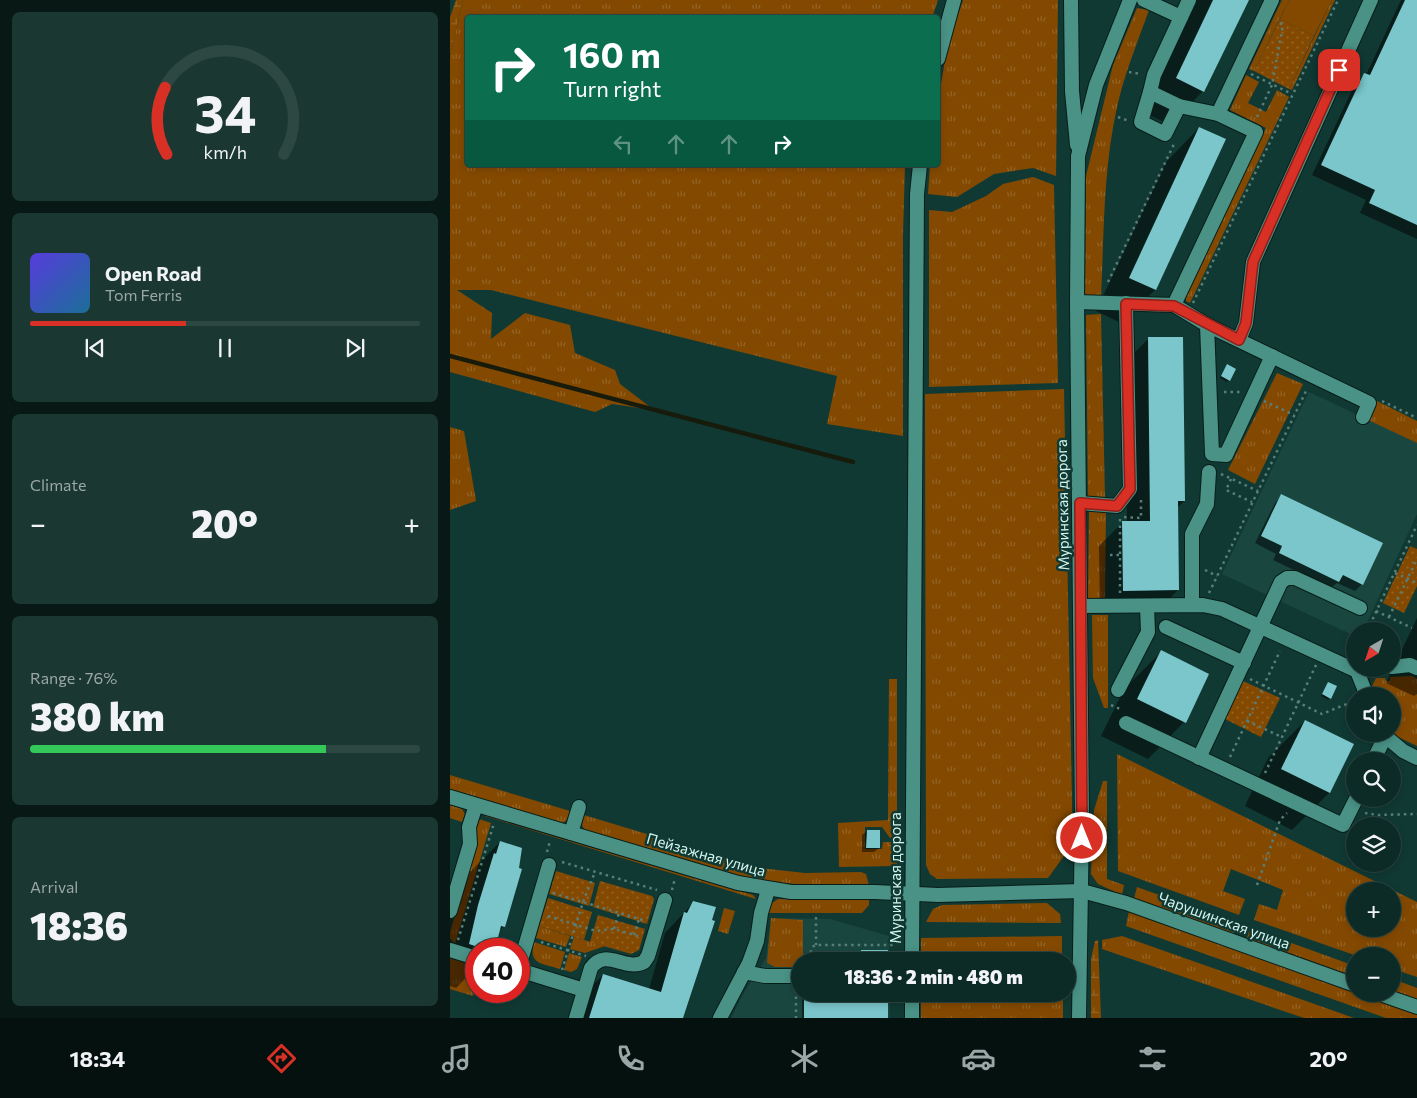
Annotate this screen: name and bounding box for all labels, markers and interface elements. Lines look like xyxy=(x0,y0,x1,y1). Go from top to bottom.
text: 160 m xyxy=(563,32,661,75)
icon: right xyxy=(480,35,545,100)
pin xyxy=(1318,49,1360,91)
icon: arrive xyxy=(1325,56,1353,84)
text: Turn right xyxy=(563,75,661,102)
text: 34 xyxy=(194,80,256,144)
icon: left xyxy=(609,130,637,158)
icon: ahead xyxy=(662,130,690,158)
icon: ahead xyxy=(715,130,743,158)
icon: right xyxy=(768,130,796,158)
text: km/h xyxy=(203,141,247,163)
text: Open Road xyxy=(105,262,201,285)
text: Tom Ferris xyxy=(105,285,182,304)
icon: previous xyxy=(81,334,109,362)
icon: pause xyxy=(211,334,239,362)
icon: next xyxy=(341,334,369,362)
street label: Муринская дорога xyxy=(1052,439,1072,571)
text: Climate xyxy=(30,475,86,494)
text: 20° xyxy=(191,499,258,546)
text: − xyxy=(30,506,46,540)
text: + xyxy=(404,506,420,540)
north arrow xyxy=(1346,622,1401,678)
map controls xyxy=(1346,622,1401,1002)
text: Range · 76% xyxy=(30,668,117,687)
button: sound xyxy=(1346,687,1401,742)
text: 380 km xyxy=(30,692,165,739)
button: search xyxy=(1346,752,1401,807)
position arrow xyxy=(1055,811,1107,863)
street label: Муринская дорога xyxy=(886,812,904,944)
button: layers xyxy=(1346,817,1401,872)
street label: Пейзажная улица xyxy=(645,828,768,880)
text: Arrival xyxy=(30,877,78,896)
button: + xyxy=(1346,882,1401,937)
street label: Чарушинская улица xyxy=(1156,888,1293,952)
text: 18:36 xyxy=(30,901,128,948)
speed limit sign: 40 xyxy=(465,938,530,1003)
button: − xyxy=(1346,947,1401,1002)
text: 18:36 · 2 min · 480 m xyxy=(844,965,1023,988)
icon: directions xyxy=(264,1041,299,1076)
icon: music xyxy=(439,1041,474,1076)
icon: phone xyxy=(613,1041,648,1076)
icon: climate xyxy=(787,1041,822,1076)
icon: car xyxy=(961,1041,996,1076)
icon: filters xyxy=(1135,1041,1170,1076)
text: 18:34 xyxy=(70,1045,125,1072)
text: 20° xyxy=(1309,1045,1347,1072)

